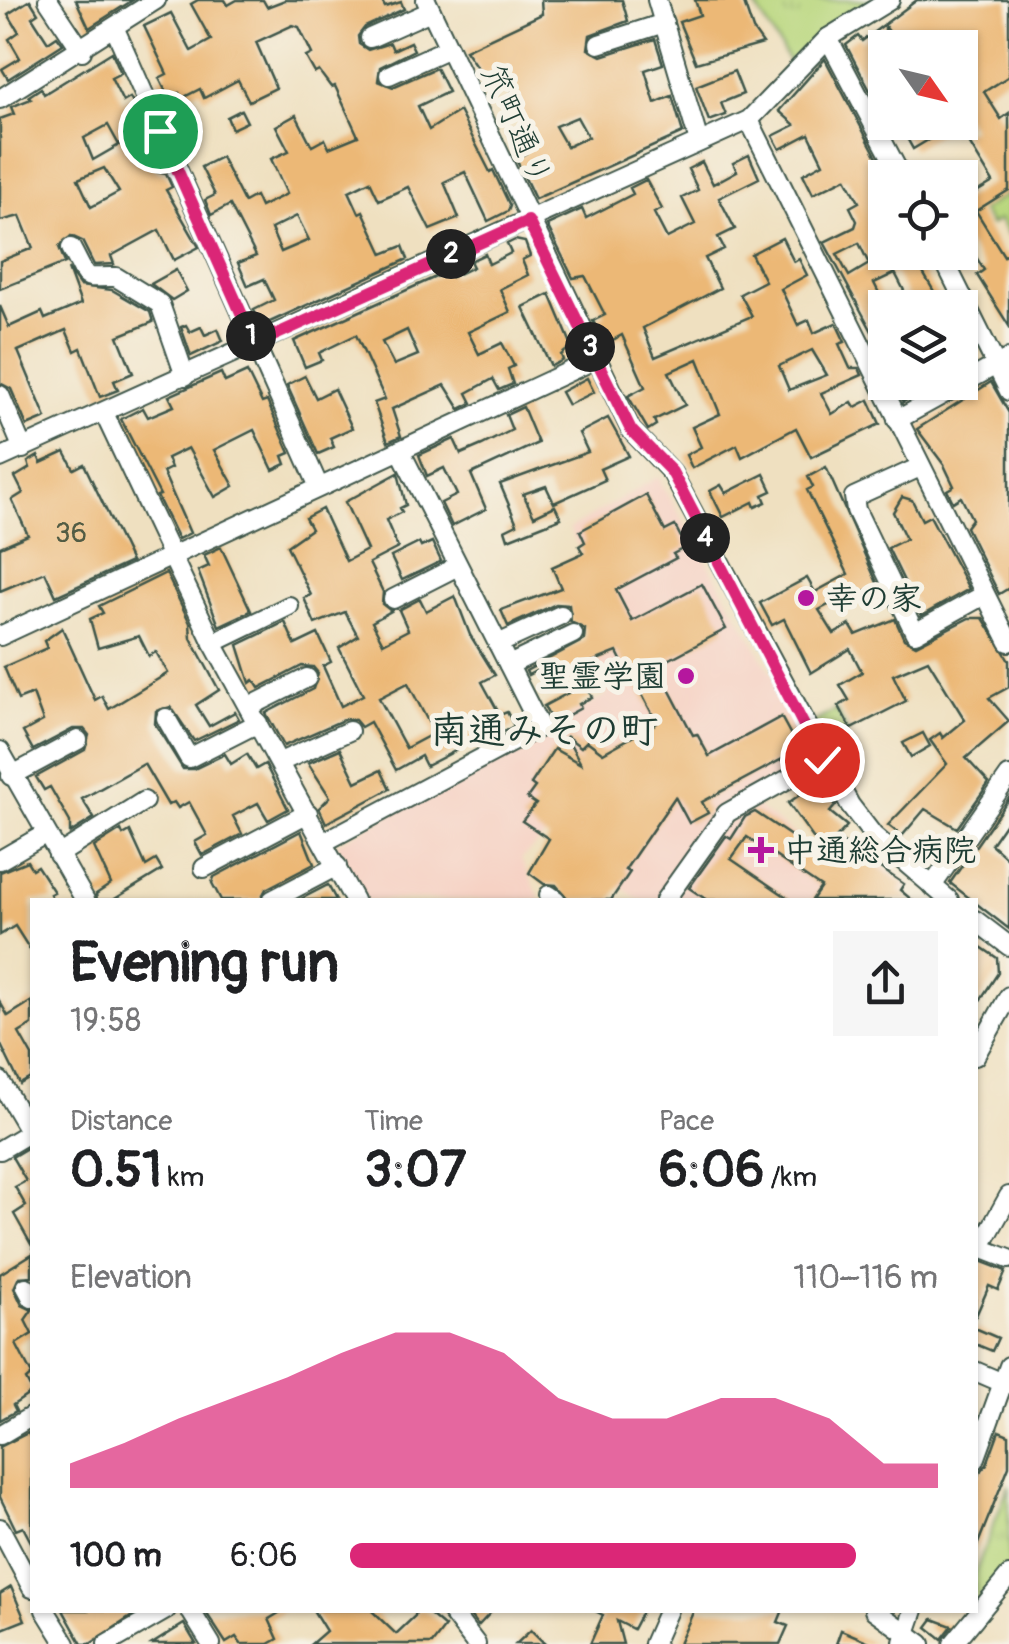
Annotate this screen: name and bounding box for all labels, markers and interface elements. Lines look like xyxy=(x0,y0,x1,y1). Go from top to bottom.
north arrow xyxy=(868,30,978,140)
map controls xyxy=(868,30,978,400)
street label: 笊町通り xyxy=(472,59,560,192)
pin xyxy=(118,89,203,174)
icon: arrive xyxy=(133,104,188,159)
button: locate xyxy=(868,160,978,270)
pin: 2 xyxy=(426,229,476,279)
text: 2 xyxy=(443,236,459,271)
button: layers xyxy=(868,290,978,400)
pin: 1 xyxy=(226,311,276,361)
text: 1 xyxy=(246,318,256,353)
pin: 3 xyxy=(565,322,615,372)
text: 3 xyxy=(582,329,598,364)
pin: 4 xyxy=(680,513,730,563)
house number: 36 xyxy=(55,516,87,551)
text: 4 xyxy=(697,520,713,555)
place label: 幸の家 xyxy=(826,579,922,619)
marker: 幸の家 xyxy=(795,587,817,609)
place label: 聖霊学園 xyxy=(538,657,666,697)
marker: 聖霊学園 xyxy=(675,665,697,687)
district label: 南通みその町 xyxy=(430,707,658,755)
pin xyxy=(780,718,865,803)
icon: check xyxy=(795,733,850,788)
place label: 中通総合病院 xyxy=(784,831,976,871)
marker: 中通総合病院 xyxy=(748,837,774,863)
text: Evening run xyxy=(70,929,339,998)
button: share xyxy=(833,931,938,1036)
text: 19:58 xyxy=(70,1001,141,1041)
text: Distance xyxy=(70,1104,172,1139)
text: Time xyxy=(364,1104,423,1139)
text: Pace xyxy=(659,1104,714,1139)
text: 0.51 xyxy=(70,1139,162,1202)
text: 3:07 xyxy=(364,1139,466,1202)
text: 6:06 xyxy=(659,1139,764,1202)
text: km xyxy=(162,1160,204,1195)
text: /km xyxy=(764,1160,817,1195)
text: Elevation xyxy=(70,1258,192,1298)
text: 110–116 m xyxy=(793,1258,938,1298)
text: 100 m xyxy=(70,1536,162,1576)
text: 6:06 xyxy=(230,1536,298,1576)

